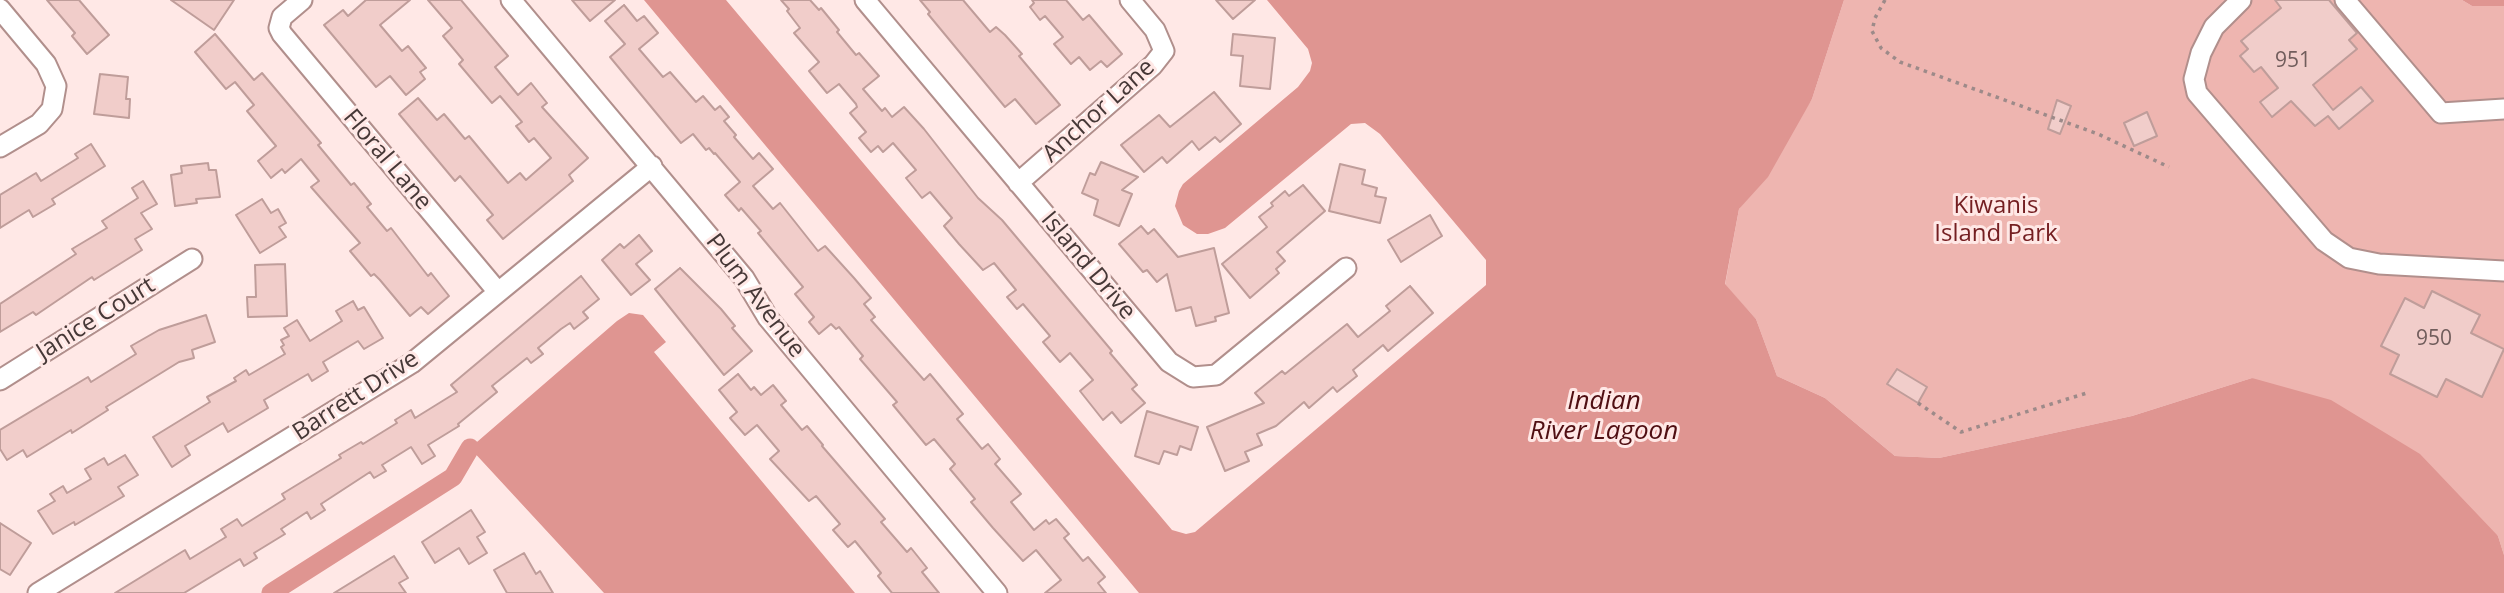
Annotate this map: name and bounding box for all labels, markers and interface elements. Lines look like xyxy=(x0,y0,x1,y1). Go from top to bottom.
house number: 951 xyxy=(2275,48,2311,74)
street label: Anchor Lane xyxy=(1037,53,1161,169)
street label: Floral Lane xyxy=(337,104,437,216)
park label: Kiwanis Island Park xyxy=(1934,192,2058,248)
street label: Island Drive xyxy=(1035,206,1141,326)
street label: Plum Avenue xyxy=(699,229,811,363)
street label: Janice Court xyxy=(31,271,161,367)
house number: 950 xyxy=(2416,326,2452,352)
street label: Barrett Drive xyxy=(288,345,424,447)
water label: Indian River Lagoon xyxy=(1530,386,1678,448)

